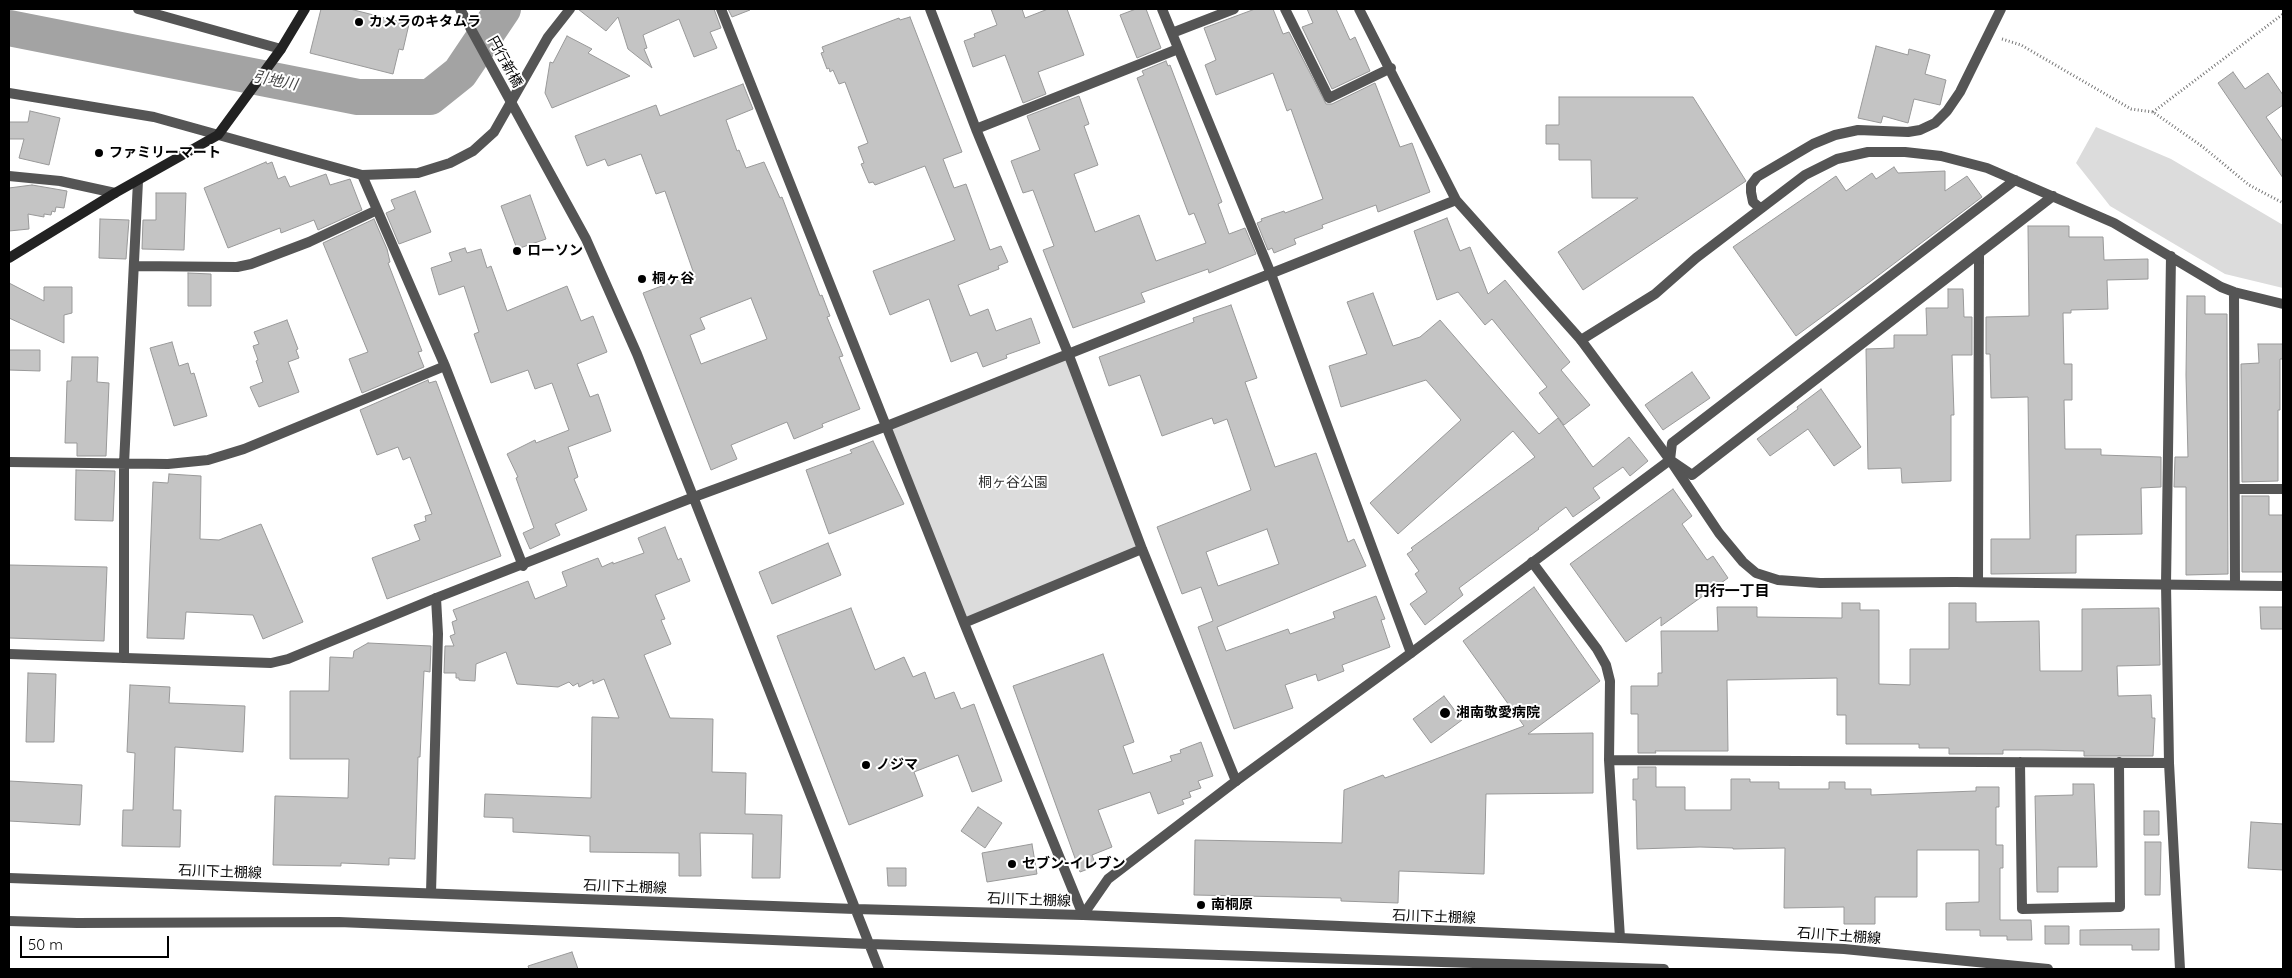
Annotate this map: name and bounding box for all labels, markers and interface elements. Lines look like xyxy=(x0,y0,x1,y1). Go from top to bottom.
place label: カメラのキタムラ xyxy=(369,14,481,30)
marker: カメラのキタムラ xyxy=(353,16,365,28)
street label: 円行新橋 xyxy=(484,33,526,91)
water label: 引地川 xyxy=(251,68,299,94)
place label: ファミリーマート xyxy=(109,145,221,161)
marker: ファミリーマート xyxy=(93,147,105,159)
place label: ローソン xyxy=(527,243,583,259)
marker: ローソン xyxy=(511,245,523,257)
place label: 桐ヶ谷 xyxy=(652,271,694,287)
marker: 桐ヶ谷 xyxy=(636,273,648,285)
park label: 桐ヶ谷公園 xyxy=(978,475,1048,491)
district label: 円行一丁目 xyxy=(1695,582,1769,600)
place label: 湘南敬愛病院 xyxy=(1456,705,1540,721)
marker: 湘南敬愛病院 xyxy=(1438,706,1452,720)
place label: ノジマ xyxy=(876,757,918,773)
marker: ノジマ xyxy=(860,759,872,771)
place label: セブン-イレブン xyxy=(1022,856,1126,872)
marker: セブン-イレブン xyxy=(1006,858,1018,870)
street label: 石川下土棚線 xyxy=(178,862,262,882)
street label: 石川下土棚線 xyxy=(583,877,667,897)
street label: 石川下土棚線 xyxy=(987,890,1071,910)
place label: 南桐原 xyxy=(1211,897,1253,913)
marker: 南桐原 xyxy=(1195,899,1207,911)
street label: 石川下土棚線 xyxy=(1392,907,1476,927)
street label: 石川下土棚線 xyxy=(1797,925,1881,947)
scale bar xyxy=(22,926,171,958)
text: 50 m xyxy=(28,935,63,954)

